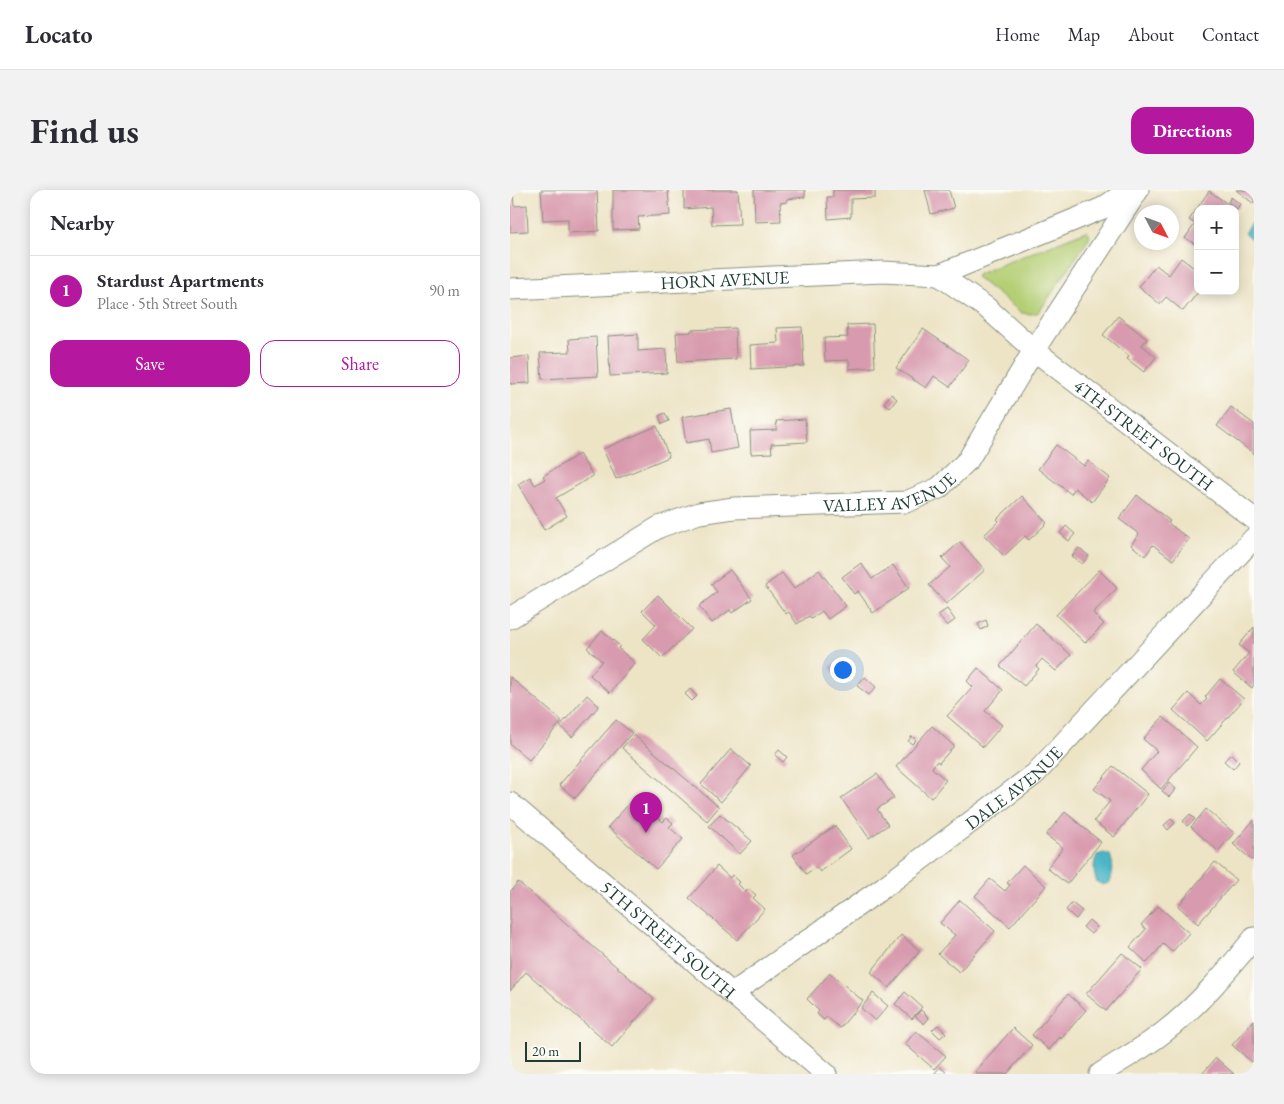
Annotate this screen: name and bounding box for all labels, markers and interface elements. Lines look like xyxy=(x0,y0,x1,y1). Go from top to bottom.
text: Locato xyxy=(25,19,93,50)
text: Home xyxy=(995,23,1040,46)
text: Map xyxy=(1068,23,1100,46)
text: About xyxy=(1128,23,1174,46)
text: Contact xyxy=(1202,23,1259,46)
button: Directions xyxy=(1131,107,1254,154)
text: Find us xyxy=(30,108,139,153)
north arrow xyxy=(1134,205,1179,250)
map controls xyxy=(1194,205,1239,295)
button: + xyxy=(1194,205,1239,250)
text: Nearby xyxy=(50,209,114,236)
button: − xyxy=(1194,250,1239,295)
street label: HORN AVENUE xyxy=(660,265,790,294)
text: Stardust Apartments xyxy=(97,268,264,293)
text: 1 xyxy=(62,280,70,301)
text: 90 m xyxy=(429,280,460,301)
text: Place · 5th Street South xyxy=(97,293,238,314)
button: Save xyxy=(50,340,250,387)
button: Share xyxy=(260,340,460,387)
street label: 4TH STREET SOUTH xyxy=(1070,374,1219,495)
street label: VALLEY AVENUE xyxy=(823,467,960,516)
your location xyxy=(830,657,856,683)
street label: DALE AVENUE xyxy=(960,741,1067,834)
pin: 1 xyxy=(630,792,662,833)
street label: 5TH STREET SOUTH xyxy=(597,875,741,1003)
scale bar xyxy=(525,1039,581,1062)
text: 20 m xyxy=(532,1042,559,1060)

